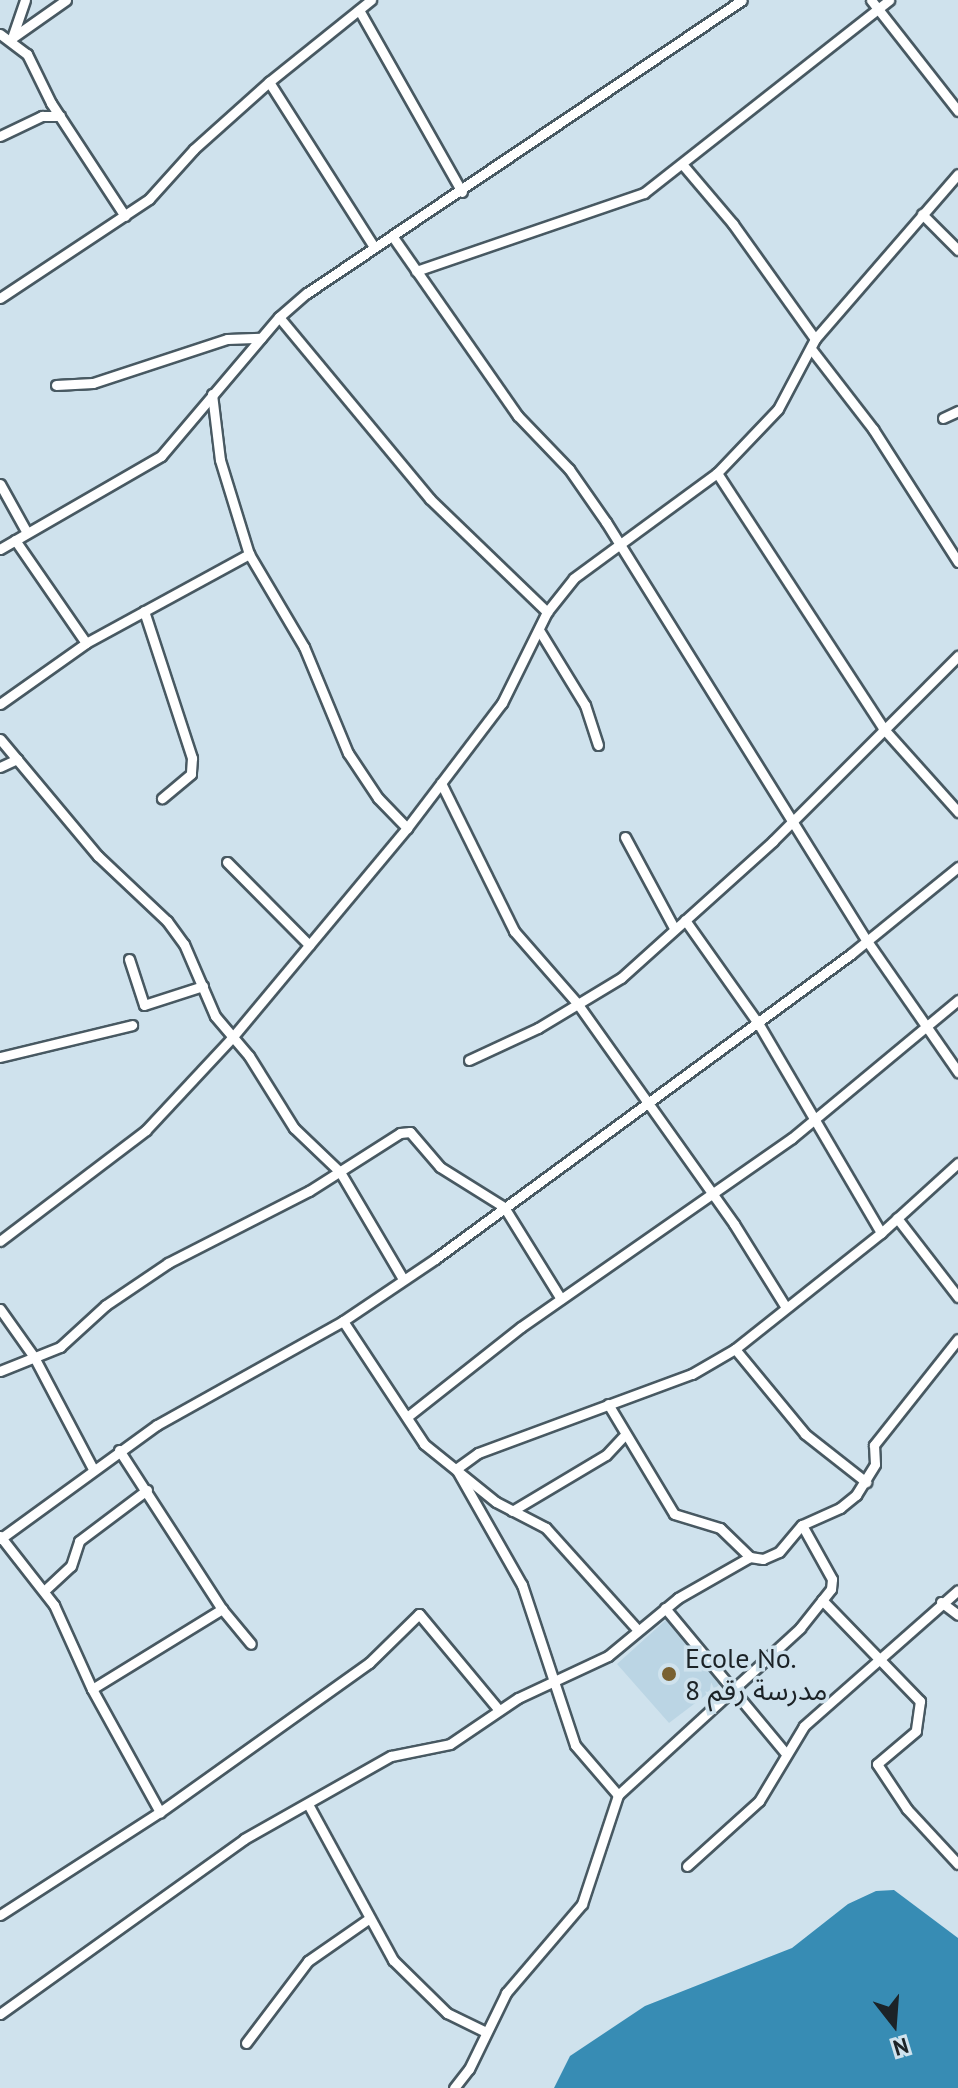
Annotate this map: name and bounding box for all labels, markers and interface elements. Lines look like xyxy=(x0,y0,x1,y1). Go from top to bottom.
place label: Ecole No. 8 مدرسة رقم xyxy=(685,1641,827,1707)
marker: Ecole No. 8 مدرسة رقم xyxy=(660,1665,678,1683)
north arrow xyxy=(854,1984,934,2064)
text: N xyxy=(890,2031,912,2062)

